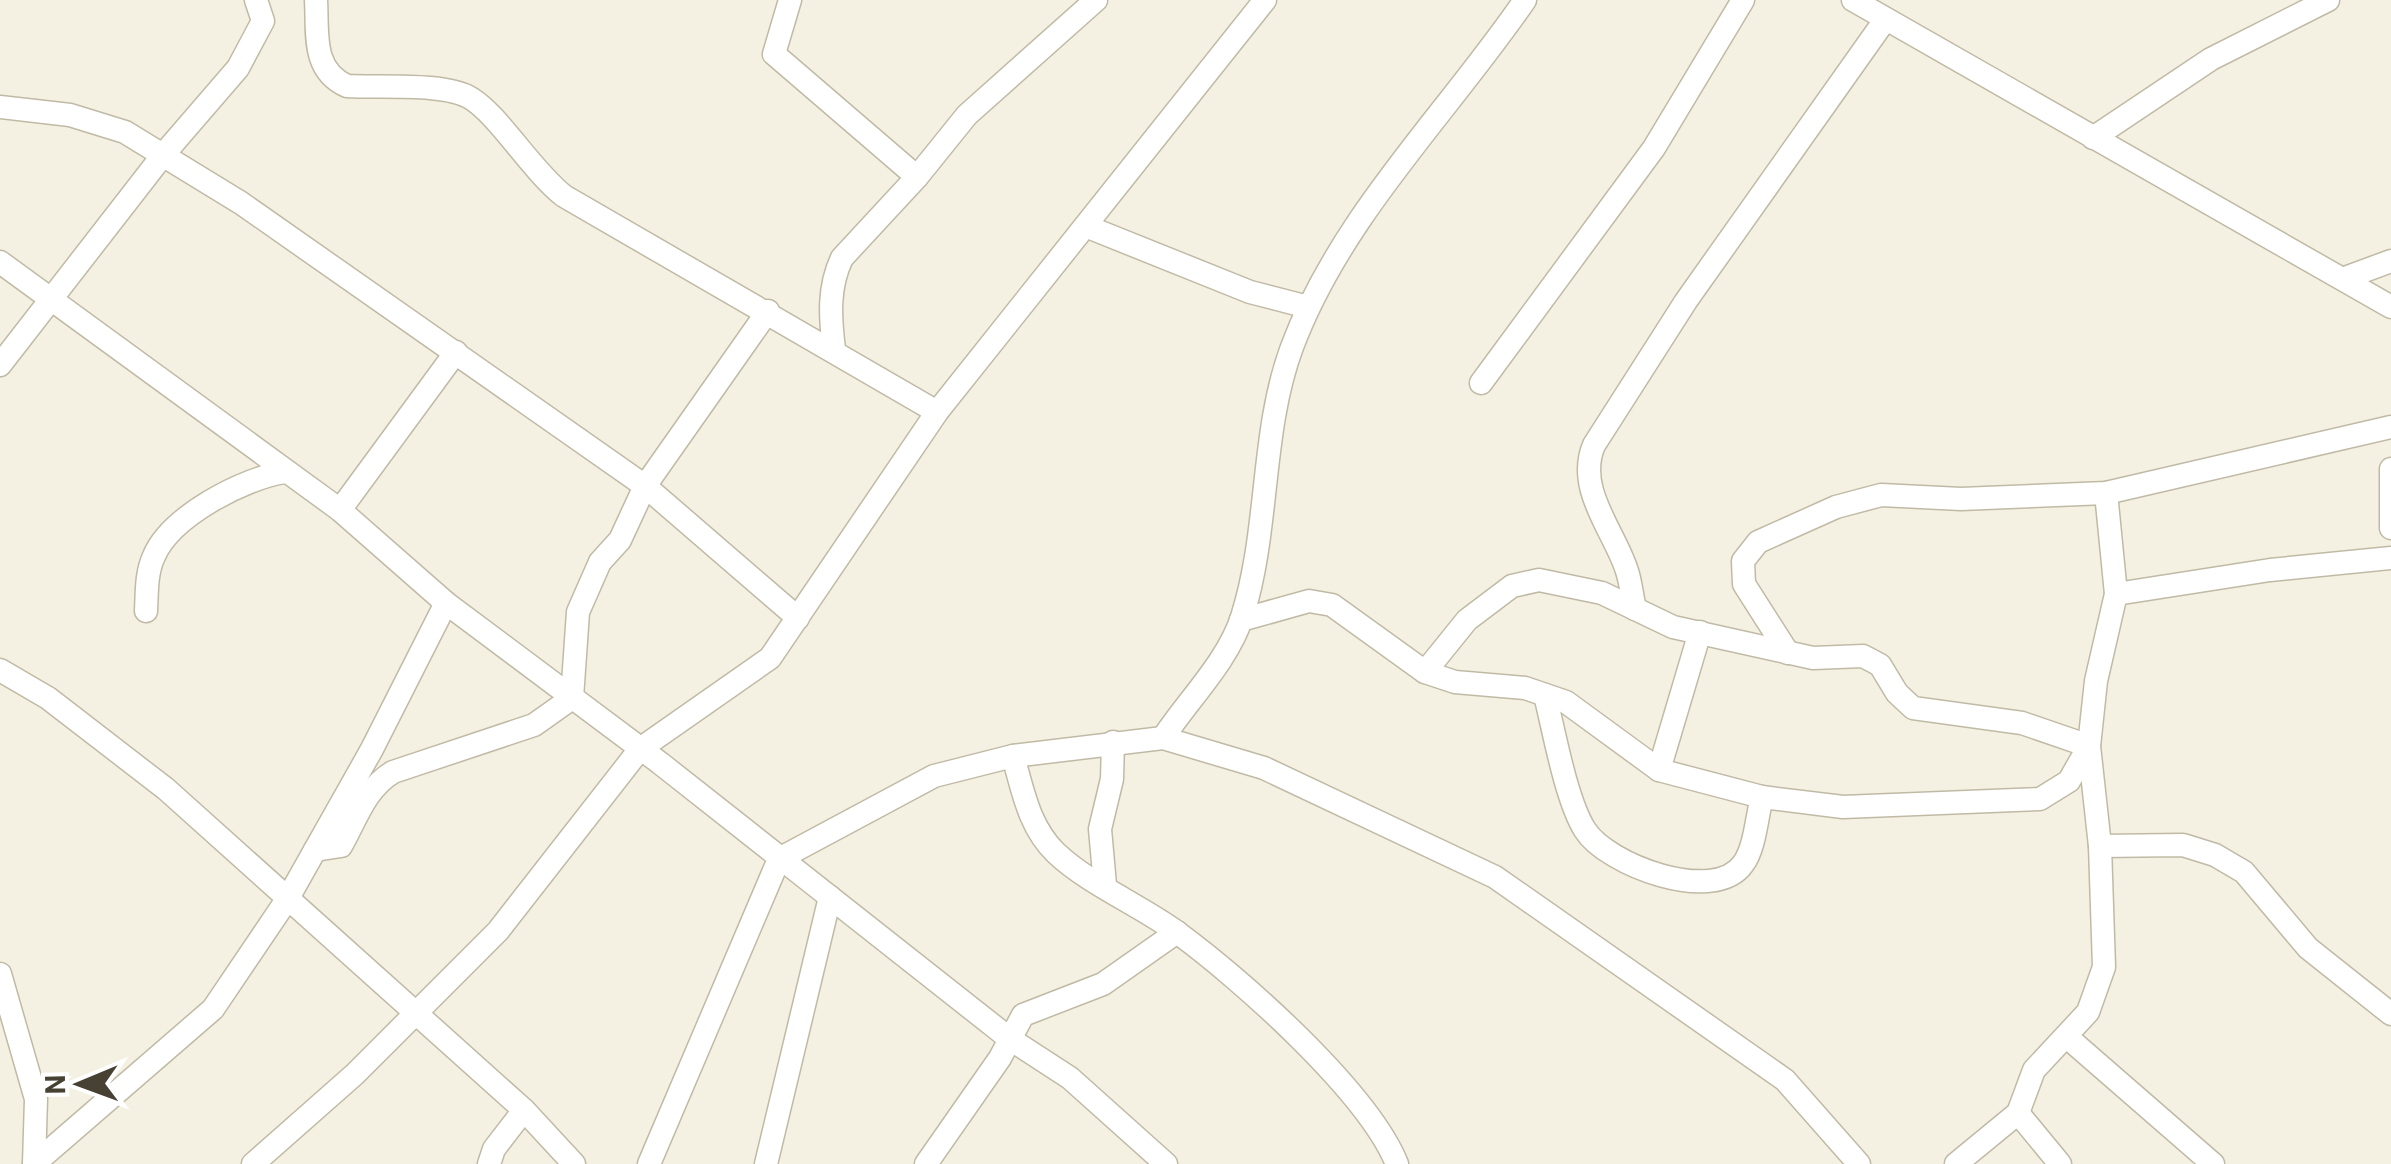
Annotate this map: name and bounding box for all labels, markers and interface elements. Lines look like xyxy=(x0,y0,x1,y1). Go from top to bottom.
north arrow xyxy=(30,1034,130,1134)
text: N xyxy=(39,1074,72,1095)

